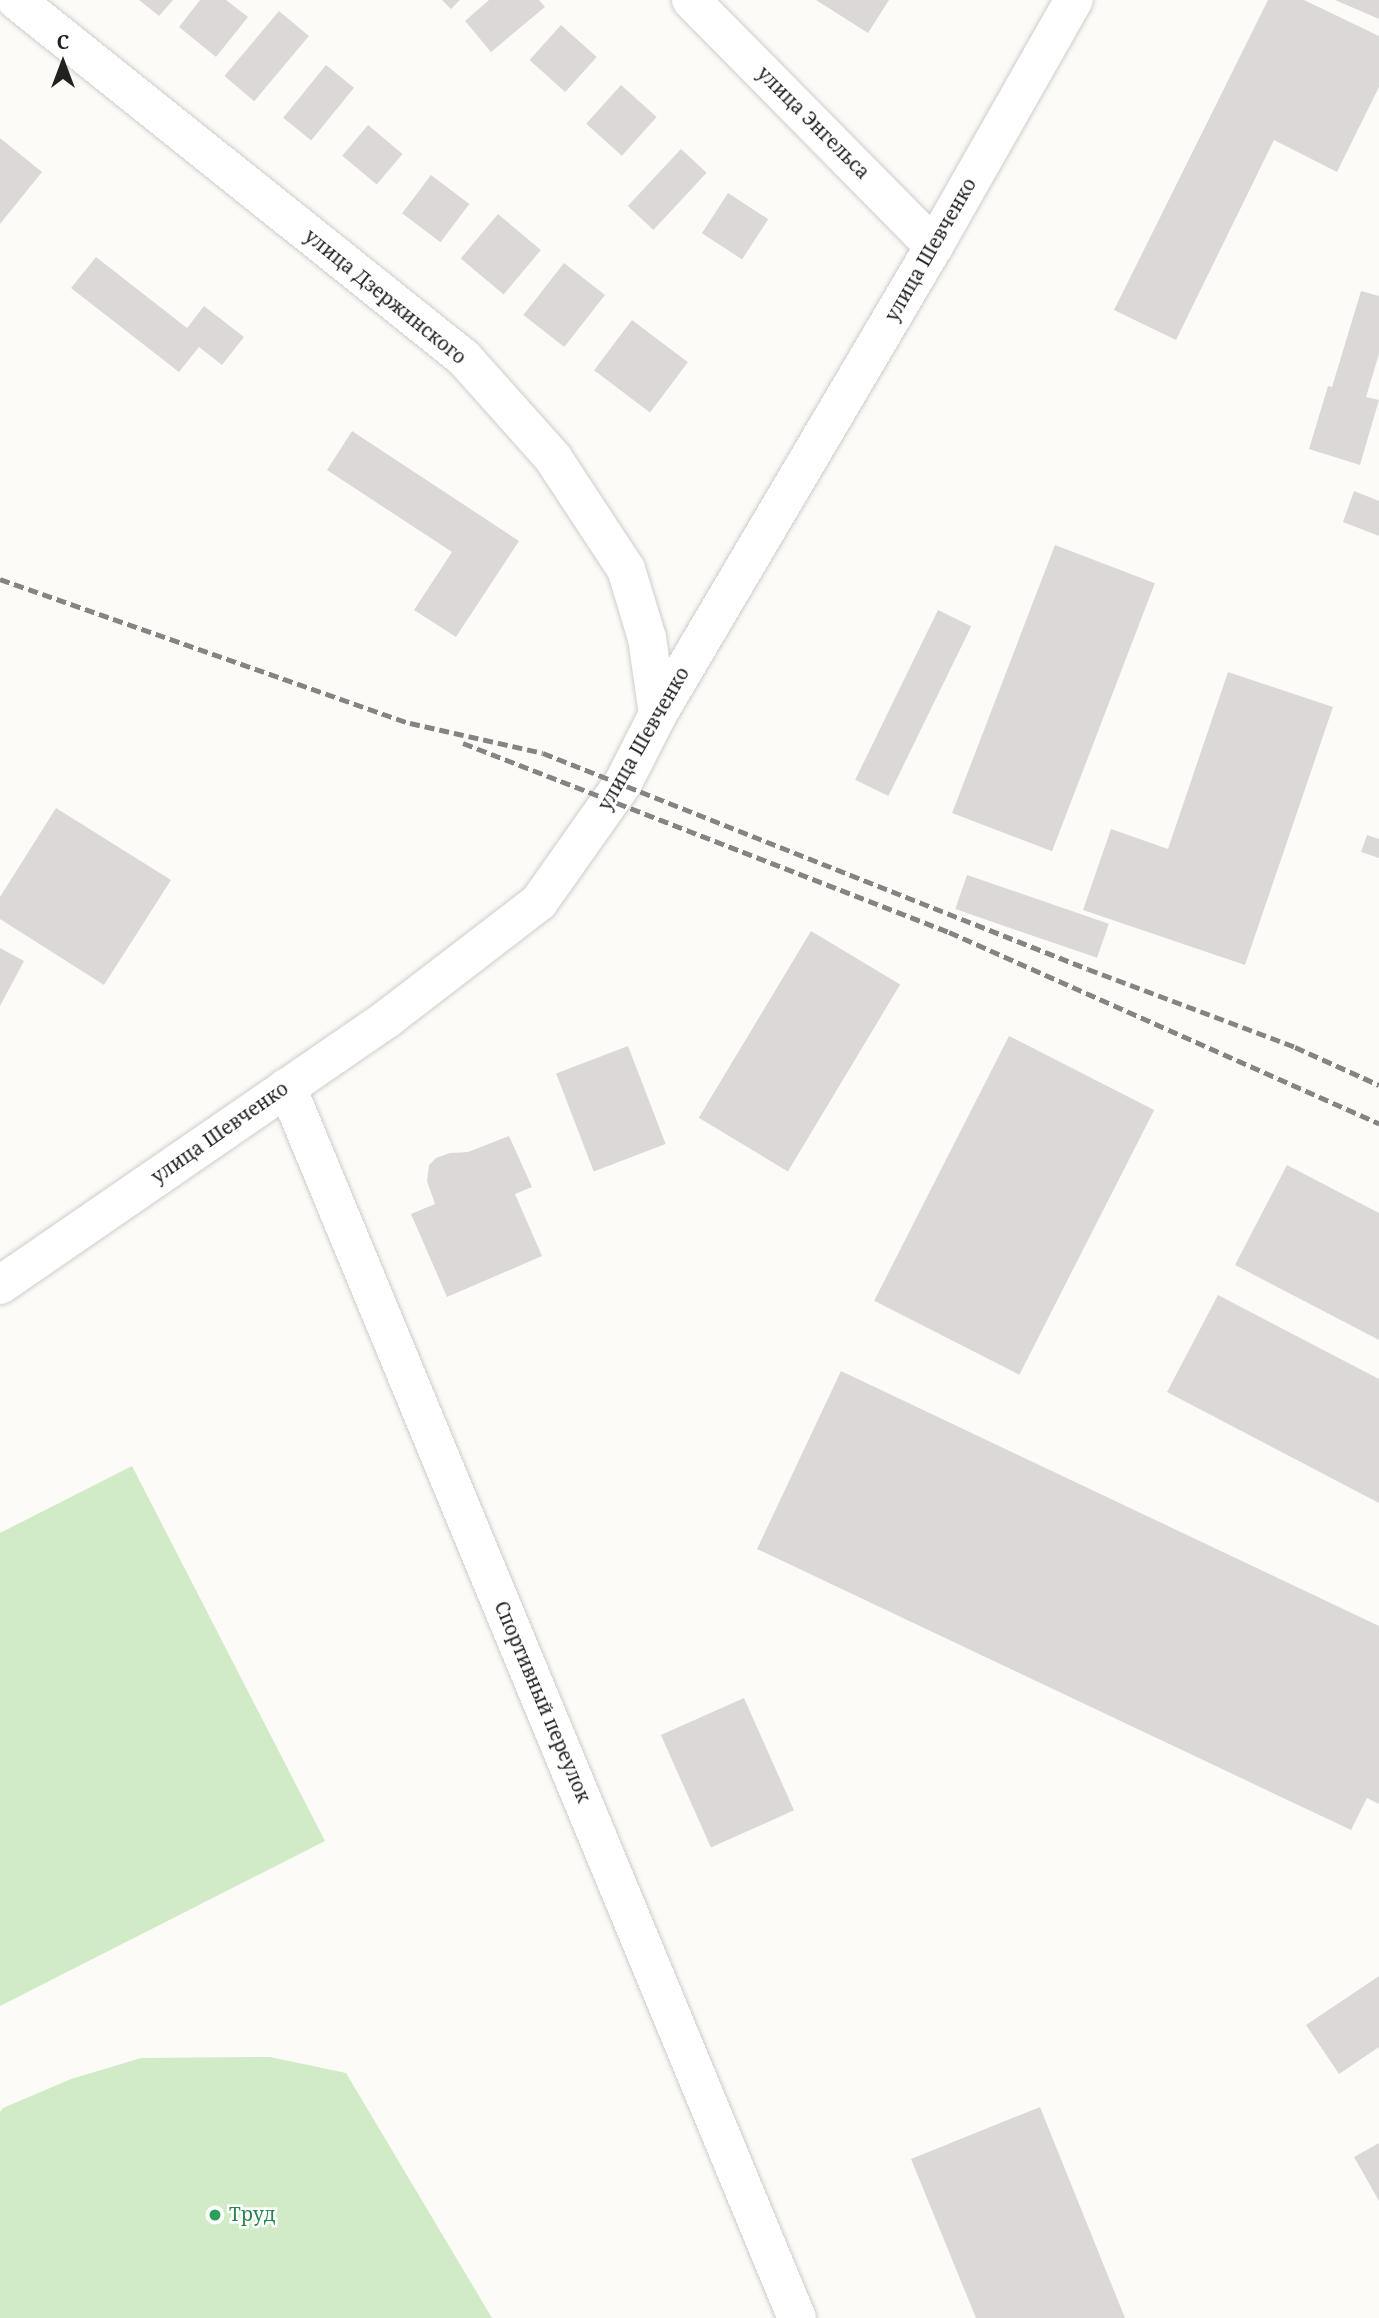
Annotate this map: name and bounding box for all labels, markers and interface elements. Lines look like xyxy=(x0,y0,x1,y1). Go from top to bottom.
north arrow xyxy=(28,28,98,98)
text: С xyxy=(57,29,69,55)
street label: улица Энгельса xyxy=(752,62,874,184)
street label: улица Шевченко xyxy=(881,174,981,326)
street label: улица Дзержинского xyxy=(300,225,470,369)
street label: улица Шевченко xyxy=(594,663,694,815)
street label: улица Шевченко xyxy=(147,1077,293,1189)
street label: Спортивный переулок xyxy=(489,1598,595,1806)
place label: Труд xyxy=(229,2204,275,2226)
marker: Труд xyxy=(207,2207,223,2223)

